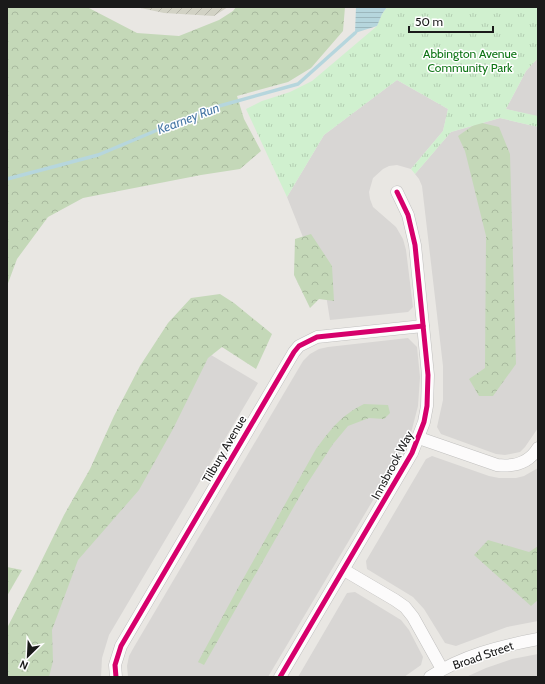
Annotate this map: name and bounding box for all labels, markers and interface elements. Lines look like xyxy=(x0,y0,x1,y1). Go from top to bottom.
scale bar xyxy=(409,8,493,34)
text: 50 m xyxy=(415,14,443,29)
park label: Abbington Avenue Community Park xyxy=(423,46,517,75)
water label: Kearney Run xyxy=(155,99,221,137)
street label: Tilbury Avenue xyxy=(199,413,249,485)
street label: Innsbrook Way xyxy=(368,428,416,502)
north arrow xyxy=(8,636,48,676)
street label: Broad Street xyxy=(451,638,515,672)
text: N xyxy=(18,657,30,673)

